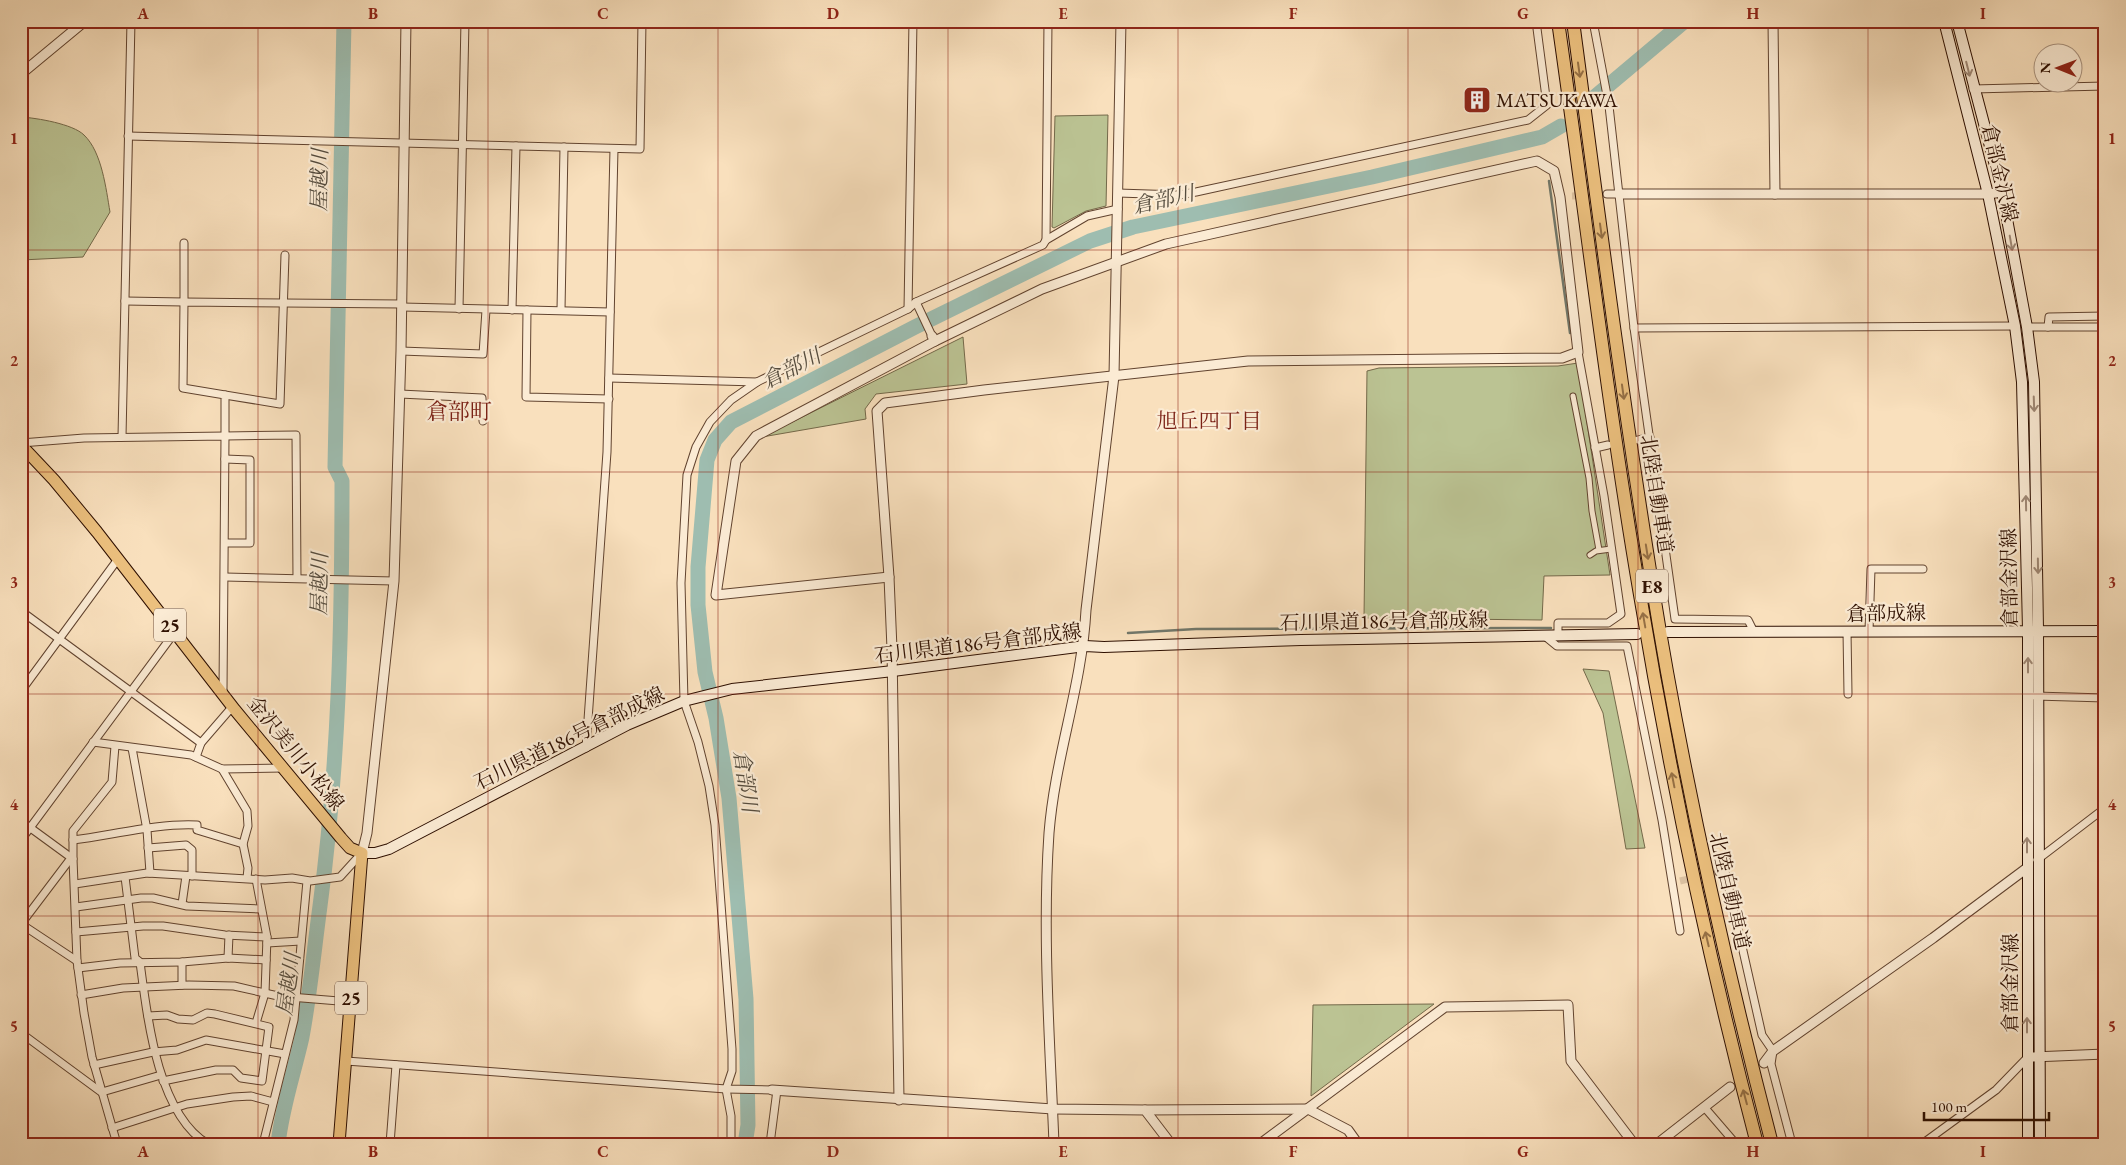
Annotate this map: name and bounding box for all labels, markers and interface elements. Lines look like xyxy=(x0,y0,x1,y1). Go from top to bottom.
text: A xyxy=(136,3,149,24)
text: B xyxy=(368,3,378,24)
text: C xyxy=(597,3,609,24)
text: D xyxy=(827,3,839,24)
text: E xyxy=(1058,3,1068,24)
text: F xyxy=(1289,3,1298,24)
text: G xyxy=(1517,3,1529,24)
text: H xyxy=(1747,3,1760,24)
text: I xyxy=(1980,3,1986,24)
north arrow xyxy=(2034,42,2084,92)
one-way arrow xyxy=(1964,60,1973,76)
one-way arrow xyxy=(1574,61,1584,77)
text: N xyxy=(2036,61,2054,74)
building icon: MATSUKAWA xyxy=(1462,85,1492,115)
place label: MATSUKAWA xyxy=(1496,87,1618,113)
street label: 倉部金沢線 xyxy=(1976,121,2024,225)
text: 1 xyxy=(10,128,18,149)
text: 1 xyxy=(2108,128,2116,149)
water label: 屋越川 xyxy=(305,146,333,212)
water label: 倉部川 xyxy=(1129,178,1199,219)
one-way arrow xyxy=(1596,222,1606,238)
one-way arrow xyxy=(2007,235,2017,251)
water label: 倉部川 xyxy=(757,341,827,394)
text: 2 xyxy=(10,350,19,371)
text: 2 xyxy=(2108,350,2117,371)
one-way arrow xyxy=(1618,383,1628,399)
one-way arrow xyxy=(2030,396,2039,412)
district label: 倉部町 xyxy=(426,397,492,426)
district label: 旭丘四丁目 xyxy=(1157,407,1262,434)
street label: 北陸自動車道 xyxy=(1635,433,1679,555)
one-way arrow xyxy=(2021,495,2031,511)
street label: 倉部金沢線 xyxy=(1995,528,2023,628)
one-way arrow xyxy=(1643,544,1653,560)
water label: 屋越川 xyxy=(305,550,333,616)
one-way arrow xyxy=(2033,558,2043,574)
road number: E8 xyxy=(1636,570,1668,602)
text: 3 xyxy=(10,572,18,593)
text: 3 xyxy=(2108,572,2116,593)
street label: 倉部成線 xyxy=(1846,599,1926,627)
street label: 石川県道186号倉部成線 xyxy=(1279,606,1489,636)
road number: 25 xyxy=(154,608,186,642)
one-way arrow xyxy=(1639,612,1649,628)
street label: 石川県道186号倉部成線 xyxy=(873,617,1083,669)
one-way arrow xyxy=(2023,657,2033,674)
street label: 石川県道186号倉部成線 xyxy=(469,681,669,795)
street label: 金沢美川小松線 xyxy=(242,690,350,816)
water label: 倉部川 xyxy=(728,748,765,816)
one-way arrow xyxy=(1668,772,1678,788)
text: 4 xyxy=(10,794,19,815)
text: 4 xyxy=(2108,794,2117,815)
street label: 北陸自動車道 xyxy=(1704,830,1756,952)
one-way arrow xyxy=(2022,837,2032,854)
one-way arrow xyxy=(1702,931,1711,947)
street label: 倉部金沢線 xyxy=(1997,933,2023,1033)
water label: 屋越川 xyxy=(270,949,306,1017)
road number: 25 xyxy=(335,981,367,1014)
text: 5 xyxy=(10,1016,18,1037)
text: 5 xyxy=(2108,1016,2116,1037)
one-way arrow xyxy=(2022,1017,2032,1034)
one-way arrow xyxy=(1740,1089,1749,1105)
scale bar xyxy=(1924,1090,2048,1122)
text: 100 m xyxy=(1931,1097,1968,1116)
text: A xyxy=(136,1141,149,1162)
text: B xyxy=(368,1141,378,1162)
text: C xyxy=(597,1141,609,1162)
text: D xyxy=(827,1141,839,1162)
text: E xyxy=(1058,1141,1068,1162)
text: F xyxy=(1289,1141,1298,1162)
text: G xyxy=(1517,1141,1529,1162)
text: H xyxy=(1747,1141,1760,1162)
text: I xyxy=(1980,1141,1986,1162)

